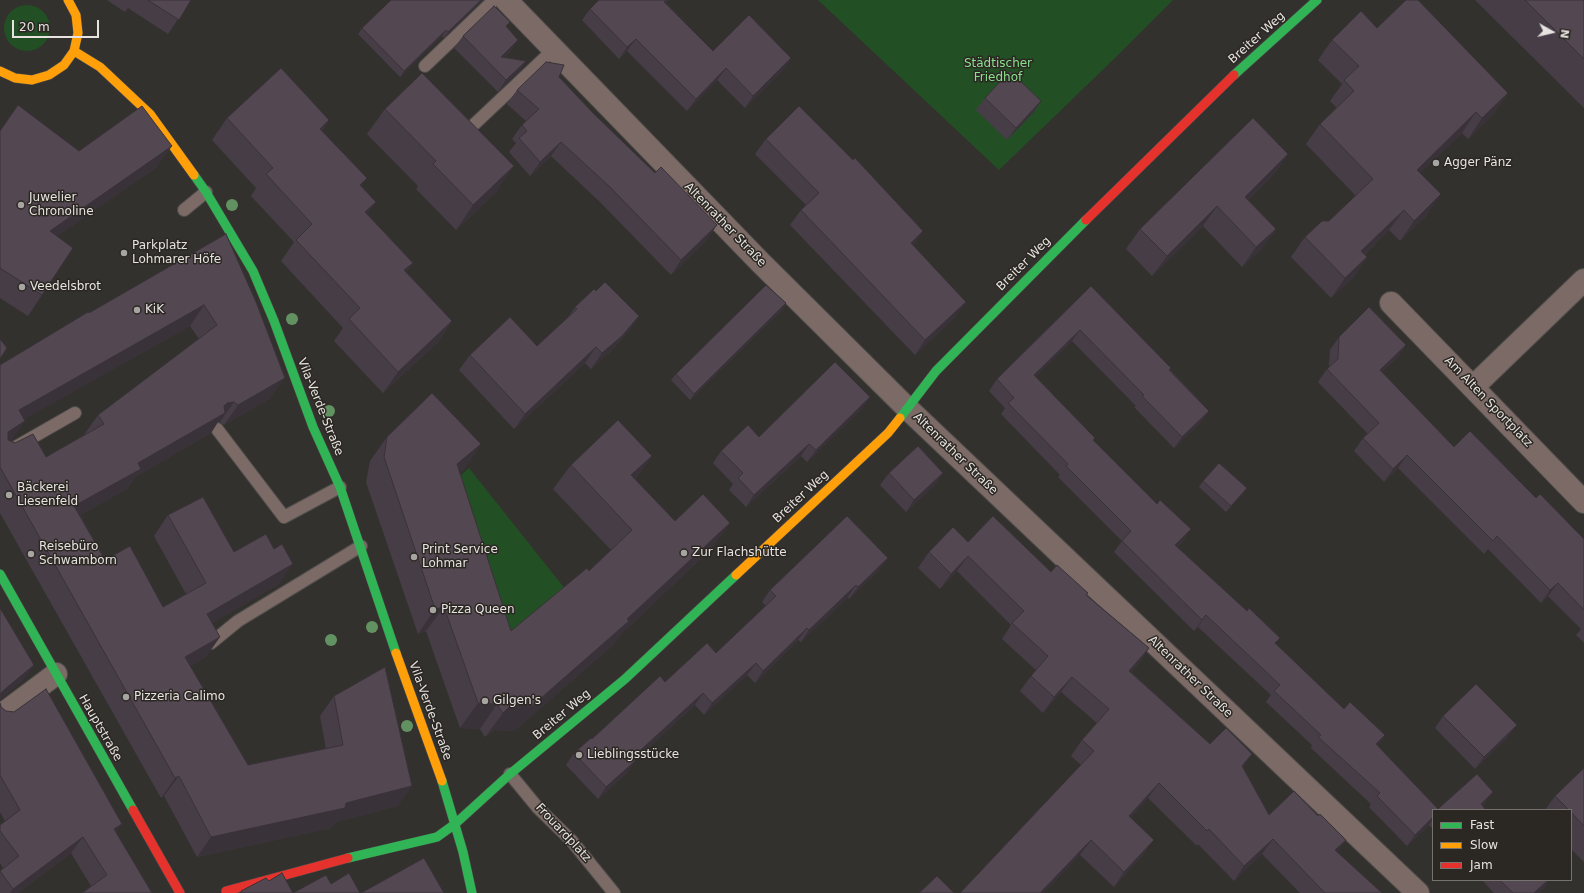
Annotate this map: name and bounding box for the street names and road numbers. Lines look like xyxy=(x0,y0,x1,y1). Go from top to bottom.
street label: Breiter Weg xyxy=(1226,9,1288,67)
street label: Altenrather Straße xyxy=(681,180,769,270)
street label: Breiter Weg xyxy=(994,234,1054,294)
street label: Am Alten Sportplatz xyxy=(1441,354,1535,450)
street label: Vila-Verde-Straße xyxy=(294,356,346,458)
street label: Altenrather Straße xyxy=(910,410,1000,498)
street label: Breiter Weg xyxy=(770,468,832,526)
street label: Altenrather Straße xyxy=(1145,633,1235,721)
street label: Vila-Verde-Straße xyxy=(405,660,455,762)
street label: Breiter Weg xyxy=(530,687,594,743)
street label: Hauptstraße xyxy=(75,692,125,764)
street label: Frouardplatz xyxy=(532,801,594,865)

